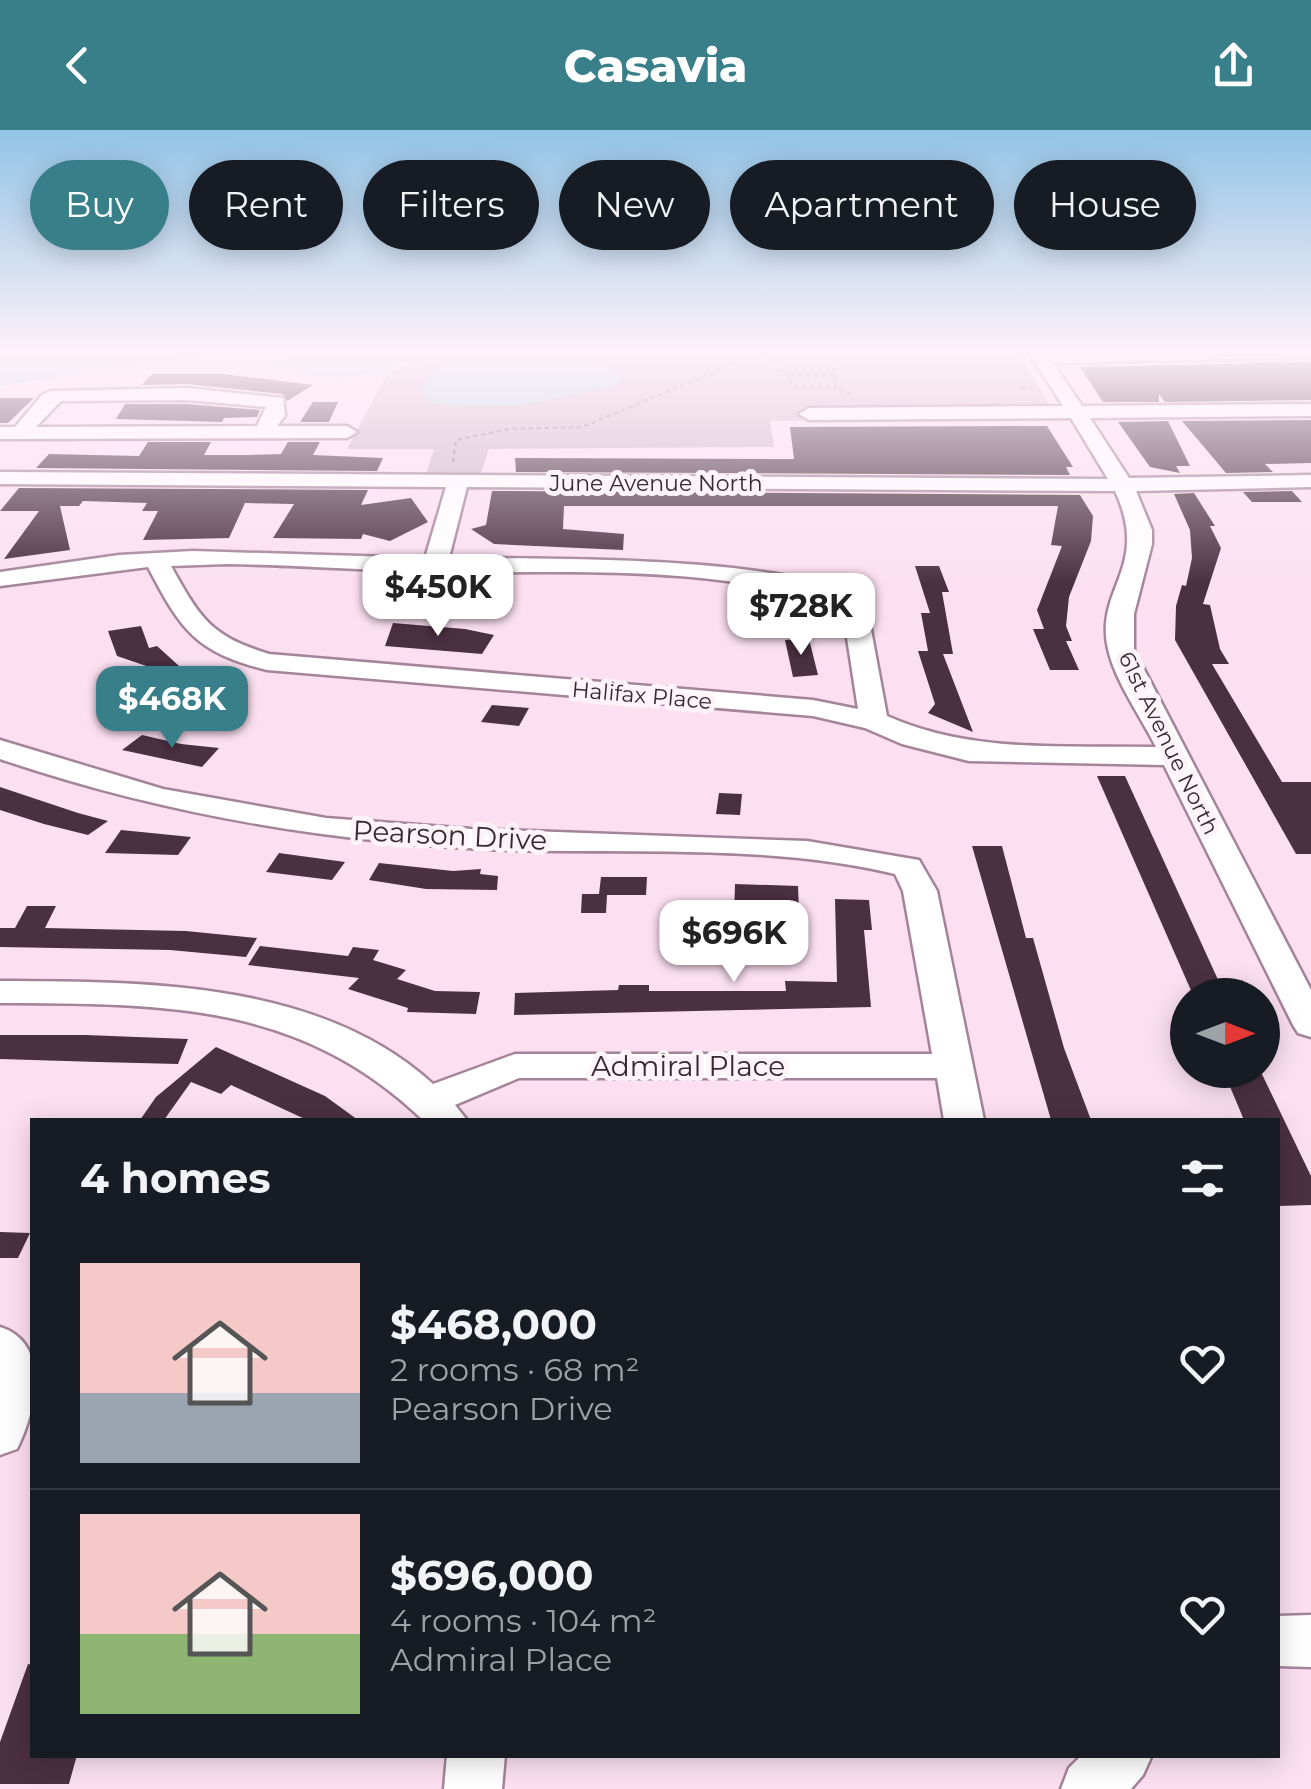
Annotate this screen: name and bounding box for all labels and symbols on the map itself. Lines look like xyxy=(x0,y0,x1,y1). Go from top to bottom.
street label: June Avenue North xyxy=(548,470,763,497)
pin: $450K xyxy=(368,554,508,639)
pin: $728K xyxy=(731,573,871,658)
street label: 61st Avenue North xyxy=(1113,647,1225,839)
pin: $468K xyxy=(102,666,242,751)
street label: Halifax Place xyxy=(571,676,713,715)
street label: Pearson Drive xyxy=(352,813,548,857)
pin: $696K xyxy=(664,900,804,985)
north arrow xyxy=(1170,978,1280,1088)
street label: Admiral Place xyxy=(591,1049,785,1083)

